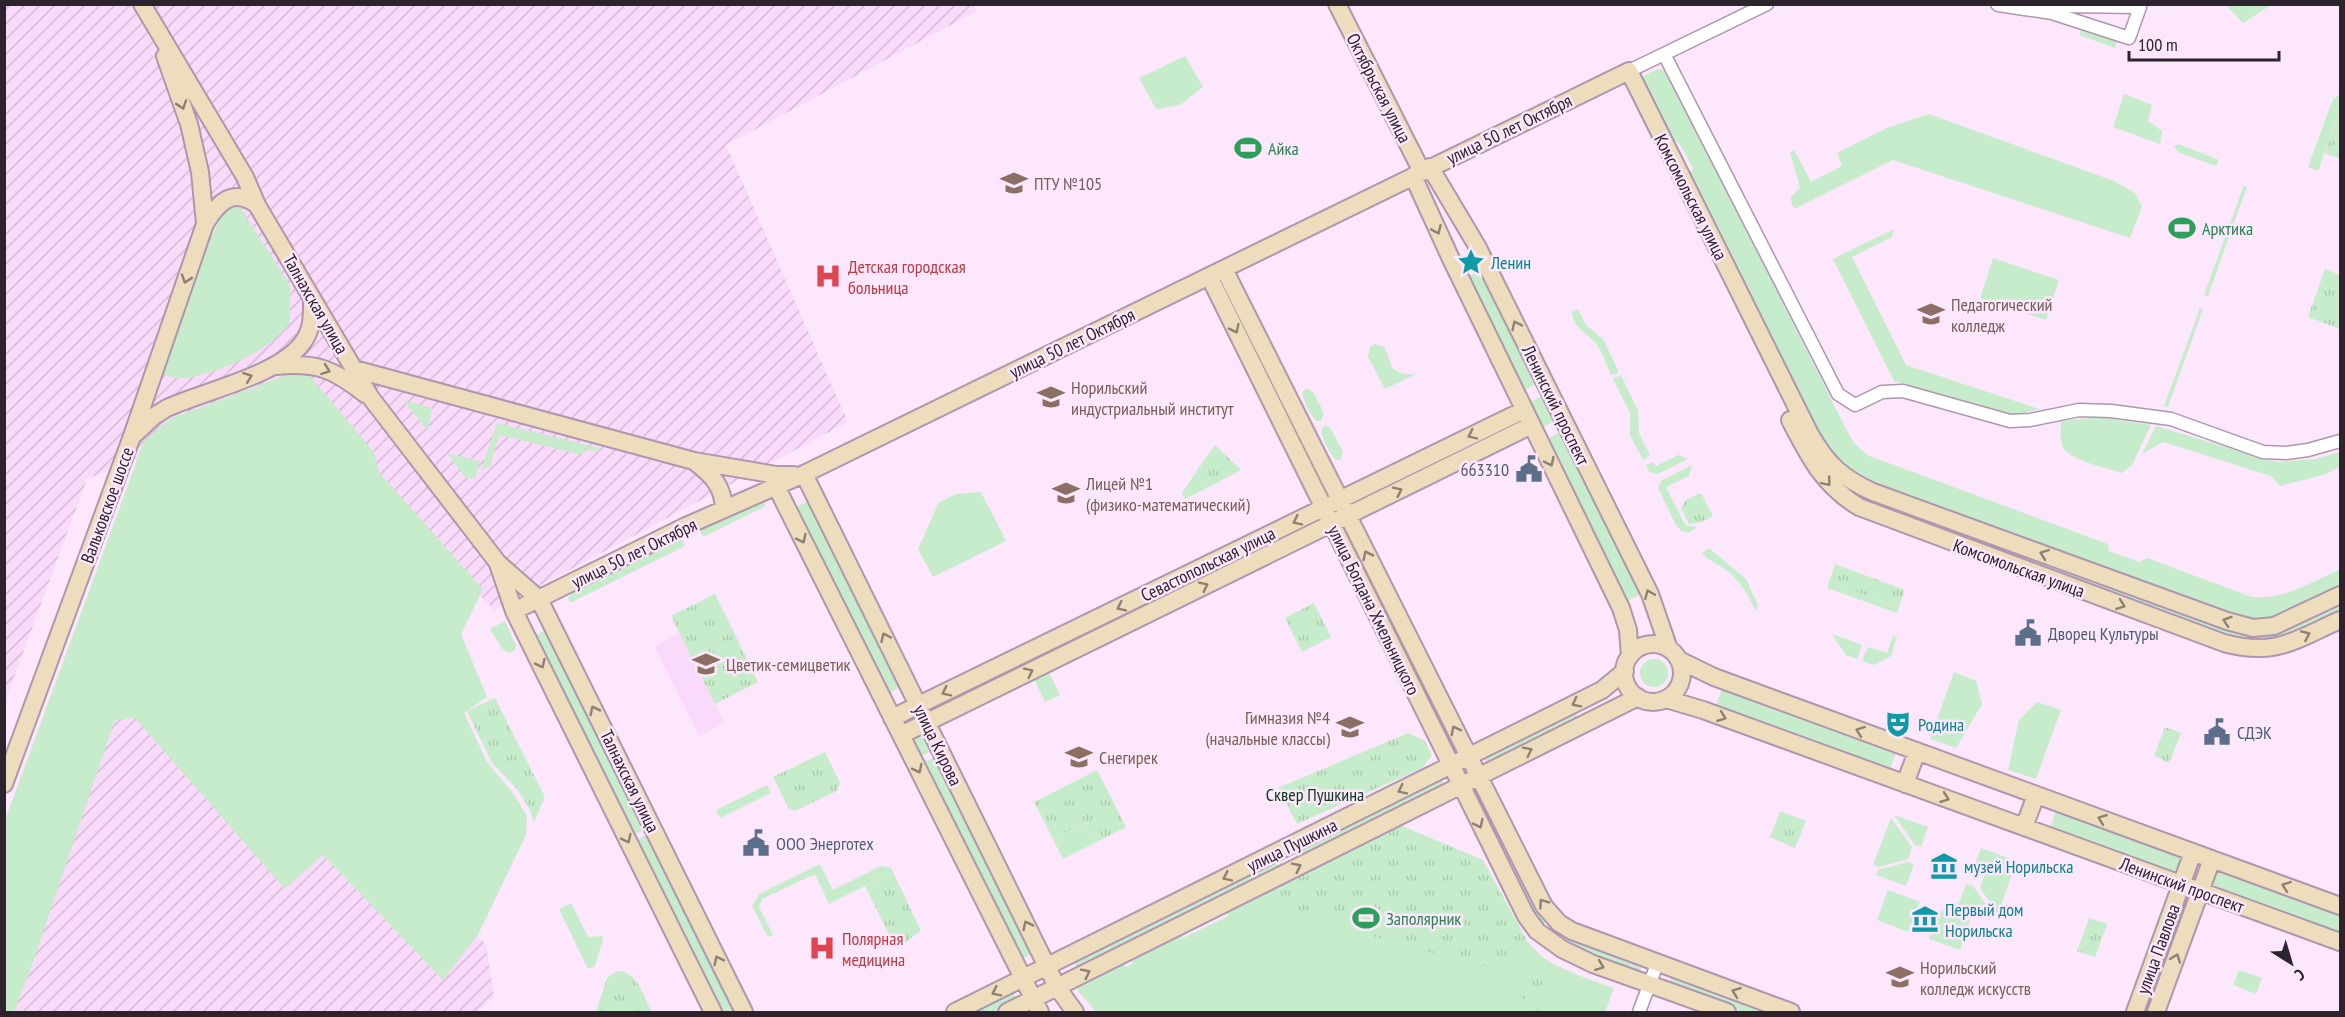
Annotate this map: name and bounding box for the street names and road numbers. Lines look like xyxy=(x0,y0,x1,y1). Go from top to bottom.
street label: Октябрьская улица xyxy=(1342,29,1416,147)
street label: улица 50 лет Октября xyxy=(1442,89,1576,169)
street label: Комсомольская улица xyxy=(1649,130,1733,264)
street label: Талнахская улица xyxy=(278,250,354,358)
street label: улица 50 лет Октября xyxy=(1005,303,1139,383)
street label: Ленинский проспект xyxy=(1517,340,1595,469)
street label: Вальковское шоссе xyxy=(75,444,139,566)
street label: улица 50 лет Октября xyxy=(567,513,701,593)
street label: Севастопольская улица xyxy=(1137,521,1279,607)
street label: улица Богдана Хмельницкого xyxy=(1323,521,1425,699)
street label: Комсомольская улица xyxy=(1950,534,2088,602)
street label: улица Кирова xyxy=(908,701,968,789)
street label: Талнахская улица xyxy=(595,726,665,836)
street label: улица Пушкина xyxy=(1243,813,1341,877)
street label: Ленинский проспект xyxy=(2116,852,2248,918)
street label: улица Павлова xyxy=(2131,901,2185,997)

